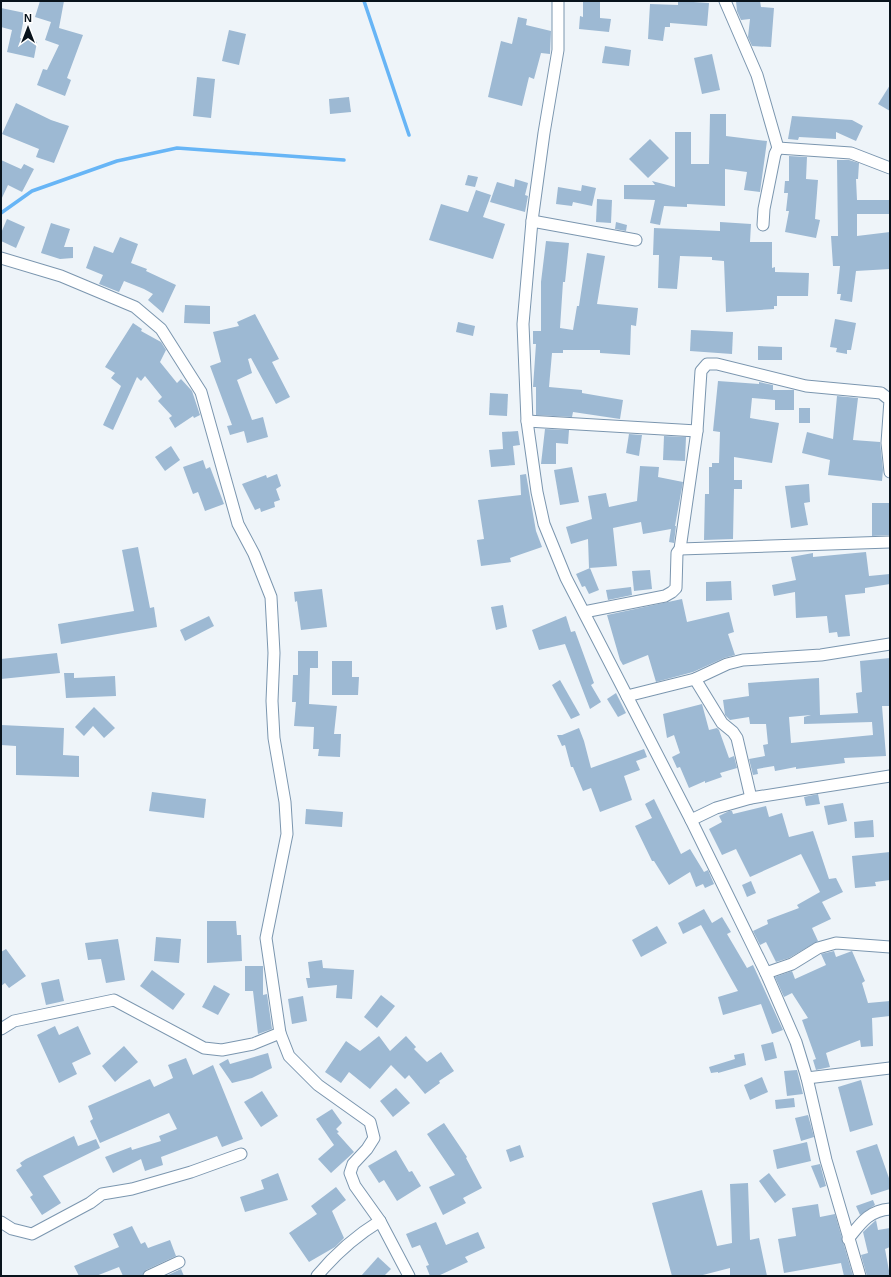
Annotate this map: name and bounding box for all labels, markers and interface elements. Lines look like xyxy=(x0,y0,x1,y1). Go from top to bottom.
north arrow xyxy=(8,8,48,48)
text: N xyxy=(24,12,32,24)

